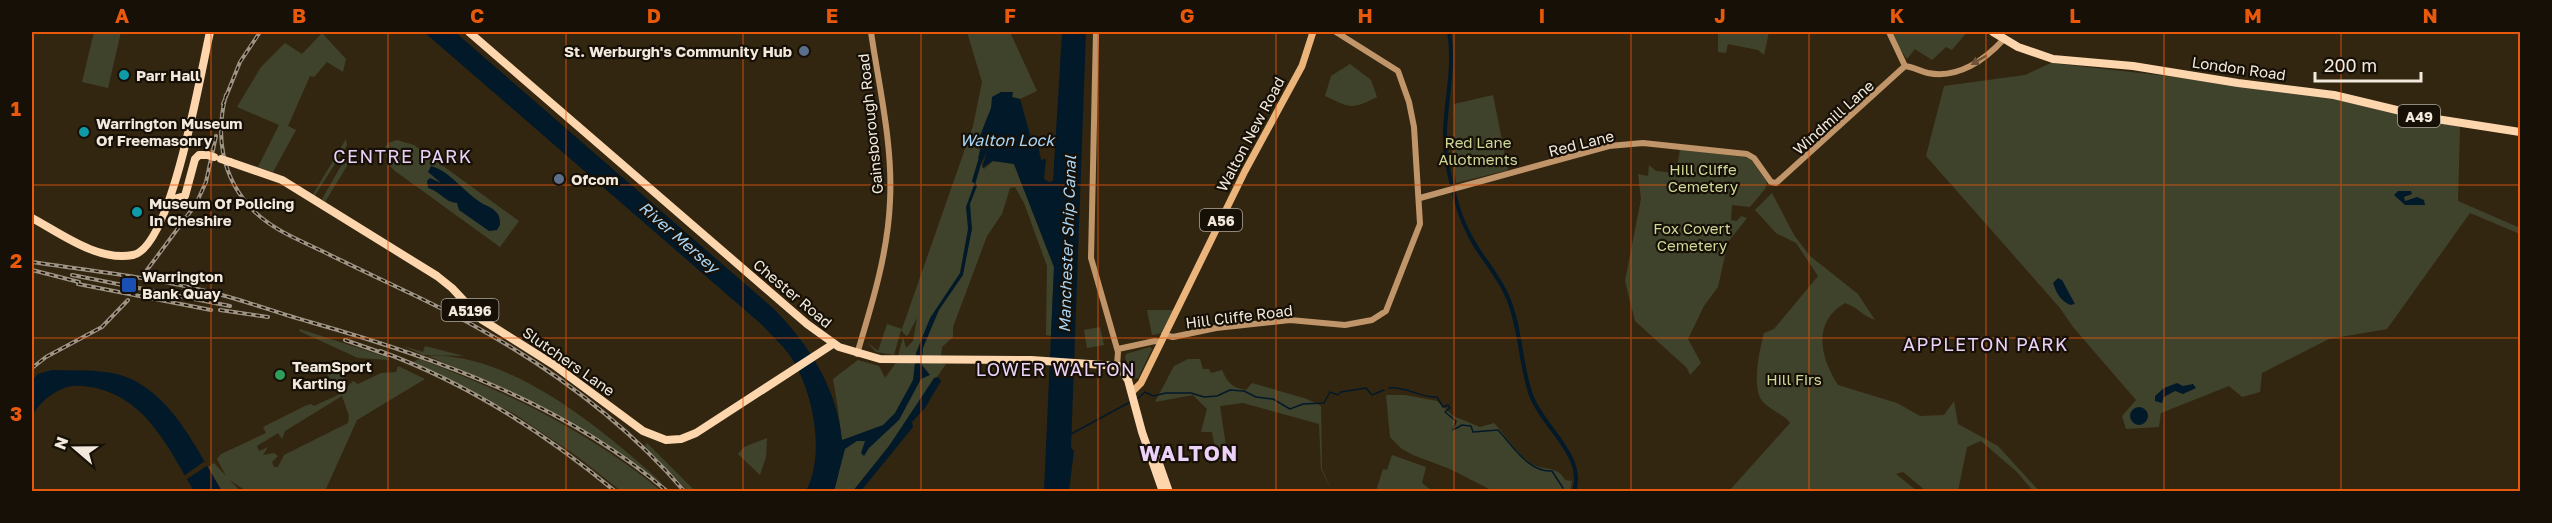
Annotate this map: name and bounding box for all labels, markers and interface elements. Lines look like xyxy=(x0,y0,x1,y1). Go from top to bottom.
text: A xyxy=(115,3,129,27)
text: B xyxy=(292,3,306,27)
text: C xyxy=(470,3,484,27)
text: D xyxy=(647,3,661,27)
text: E xyxy=(826,3,838,27)
text: F xyxy=(1004,3,1016,27)
text: G xyxy=(1180,3,1194,27)
text: H xyxy=(1357,3,1373,27)
text: I xyxy=(1539,3,1545,27)
text: J xyxy=(1714,3,1726,27)
text: K xyxy=(1890,3,1905,27)
text: L xyxy=(2069,3,2081,27)
text: M xyxy=(2244,3,2262,27)
text: N xyxy=(2422,3,2438,27)
place label: St. Werburgh's Community Hub xyxy=(564,42,792,60)
marker: St. Werburgh's Community Hub xyxy=(797,44,811,58)
scale bar xyxy=(2315,45,2422,83)
street label: Gainsborough Road xyxy=(854,53,886,195)
street label: London Road xyxy=(2191,53,2287,83)
text: 200 m xyxy=(2324,54,2377,76)
one-way arrow xyxy=(1971,55,1987,66)
place label: Parr Hall xyxy=(136,66,200,84)
marker: Parr Hall xyxy=(117,68,131,82)
street label: Walton New Road xyxy=(1212,74,1288,194)
street label: Windmill Lane xyxy=(1789,76,1877,158)
text: 1 xyxy=(11,96,21,120)
road number: A49 xyxy=(2398,105,2440,127)
place label: Warrington Museum Of Freemasonry xyxy=(96,114,242,149)
marker: Warrington Museum Of Freemasonry xyxy=(77,125,91,139)
street label: Red Lane xyxy=(1546,126,1616,160)
water label: Walton Lock xyxy=(960,130,1056,150)
park label: Red Lane Allotments xyxy=(1438,133,1518,168)
district label: CENTRE PARK xyxy=(333,145,473,167)
water label: Manchester Ship Canal xyxy=(1054,154,1080,333)
park label: Hill Cliffe Cemetery xyxy=(1668,160,1739,195)
place label: Ofcom xyxy=(571,170,619,188)
marker: Ofcom xyxy=(552,172,566,186)
place label: Museum Of Policing In Cheshire xyxy=(149,194,294,229)
water label: River Mersey xyxy=(635,197,724,278)
marker: Museum Of Policing In Cheshire xyxy=(130,205,144,219)
road number: A56 xyxy=(1200,209,1242,231)
park label: Fox Covert Cemetery xyxy=(1653,219,1731,254)
text: 2 xyxy=(10,248,22,272)
street label: Chester Road xyxy=(750,255,836,331)
place label: Warrington Bank Quay xyxy=(142,267,223,302)
marker: Warrington Bank Quay xyxy=(120,276,138,294)
road number: A5196 xyxy=(442,299,498,321)
street label: Hill Cliffe Road xyxy=(1184,300,1294,332)
street label: Slutchers Lane xyxy=(520,323,619,400)
district label: APPLETON PARK xyxy=(1903,333,2069,355)
place label: TeamSport Karting xyxy=(292,357,372,392)
district label: LOWER WALTON xyxy=(976,358,1136,380)
marker: TeamSport Karting xyxy=(273,368,287,382)
park label: Hill Firs xyxy=(1766,370,1822,388)
text: 3 xyxy=(10,401,22,425)
north arrow xyxy=(45,418,105,478)
text: N xyxy=(49,434,72,452)
district label: WALTON xyxy=(1139,440,1239,466)

